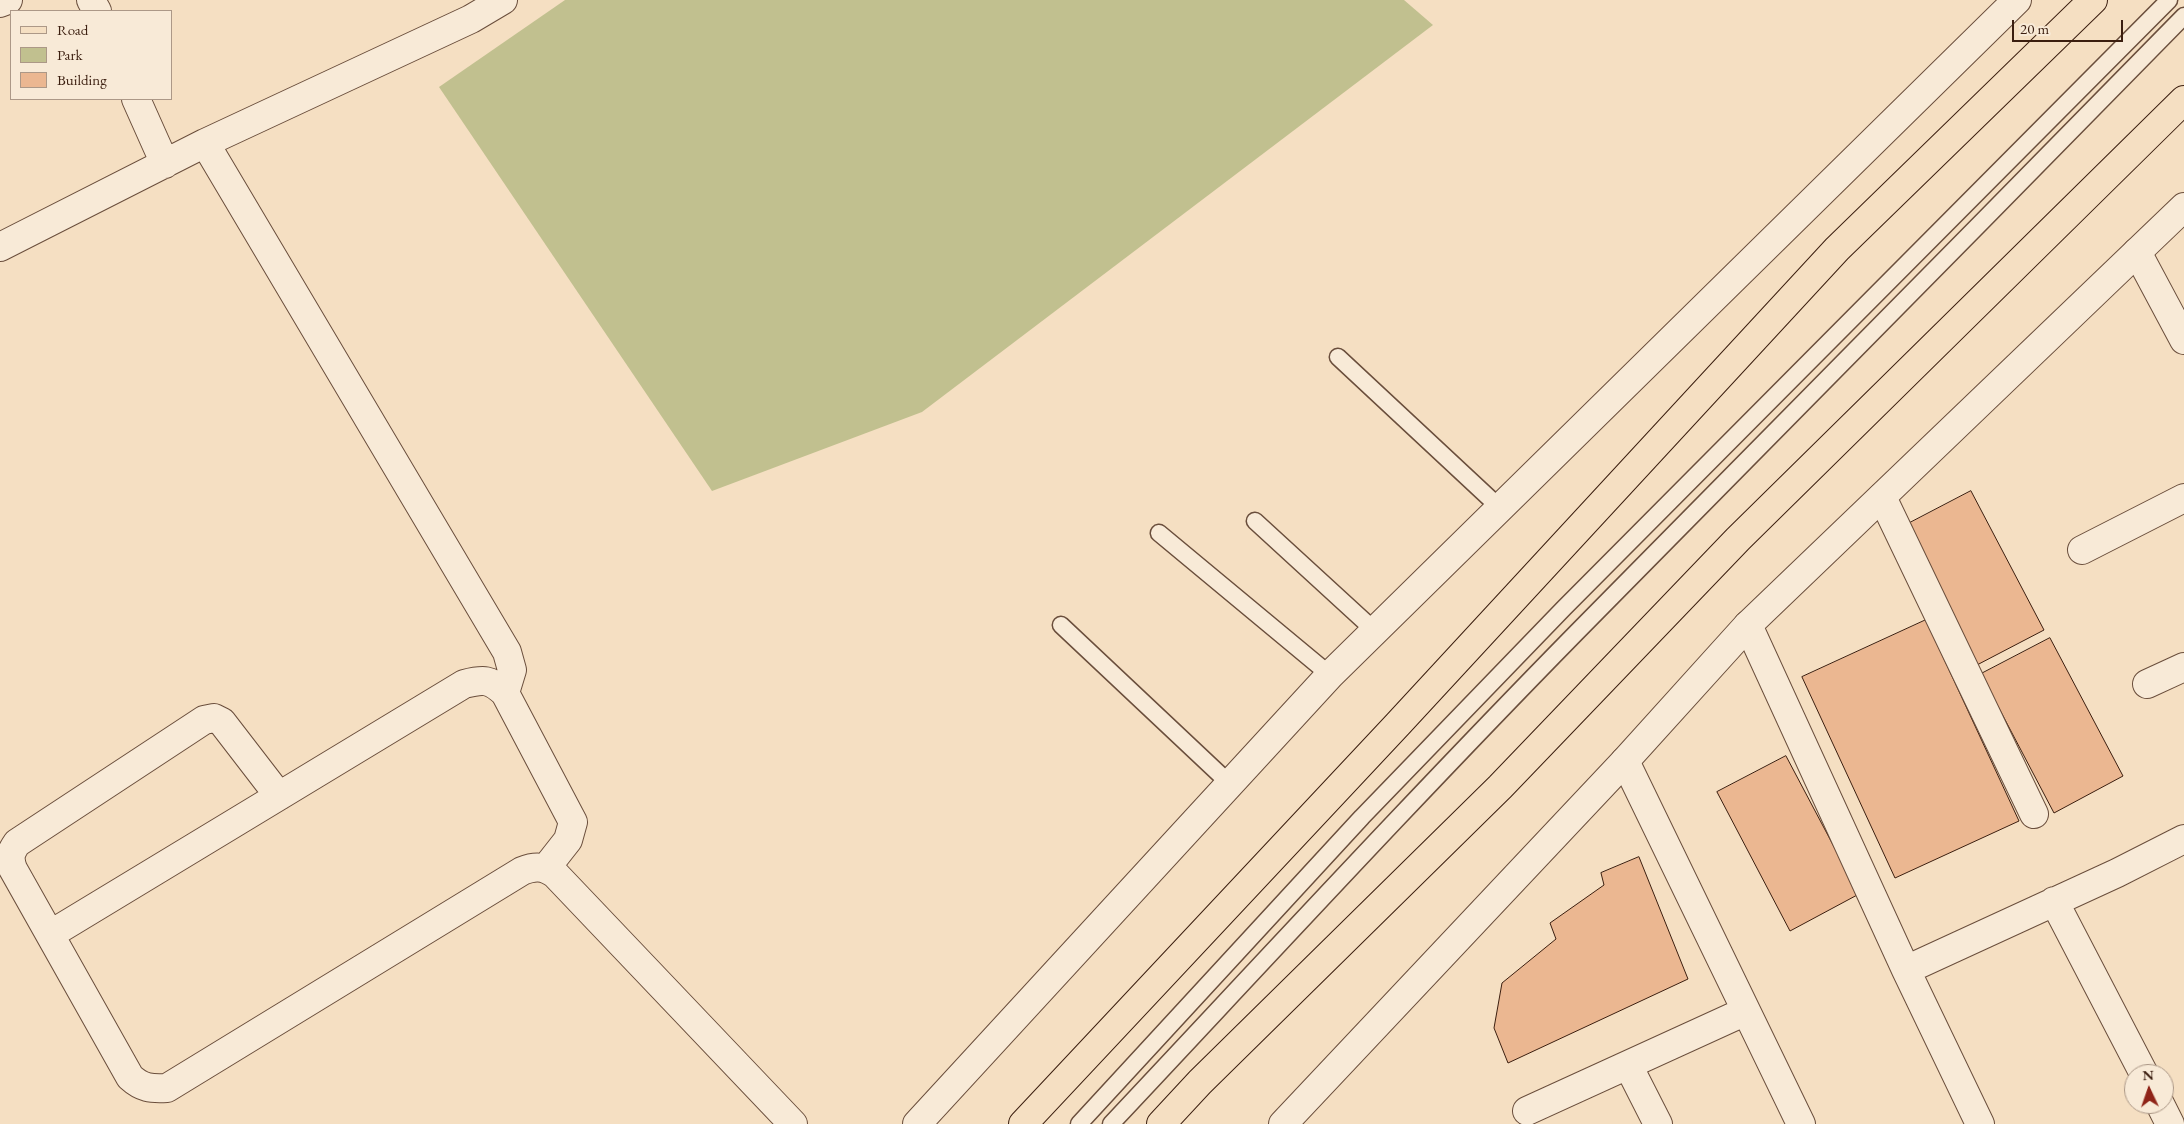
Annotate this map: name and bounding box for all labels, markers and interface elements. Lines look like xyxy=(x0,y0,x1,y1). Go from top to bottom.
legend xyxy=(10,10,172,100)
scale bar xyxy=(2014,10,2125,42)
text: 20 m xyxy=(2020,19,2049,38)
text: Road xyxy=(57,20,88,39)
text: Park xyxy=(57,45,83,64)
text: Building xyxy=(57,70,107,89)
north arrow xyxy=(2124,1064,2174,1114)
text: N xyxy=(2142,1066,2154,1084)

